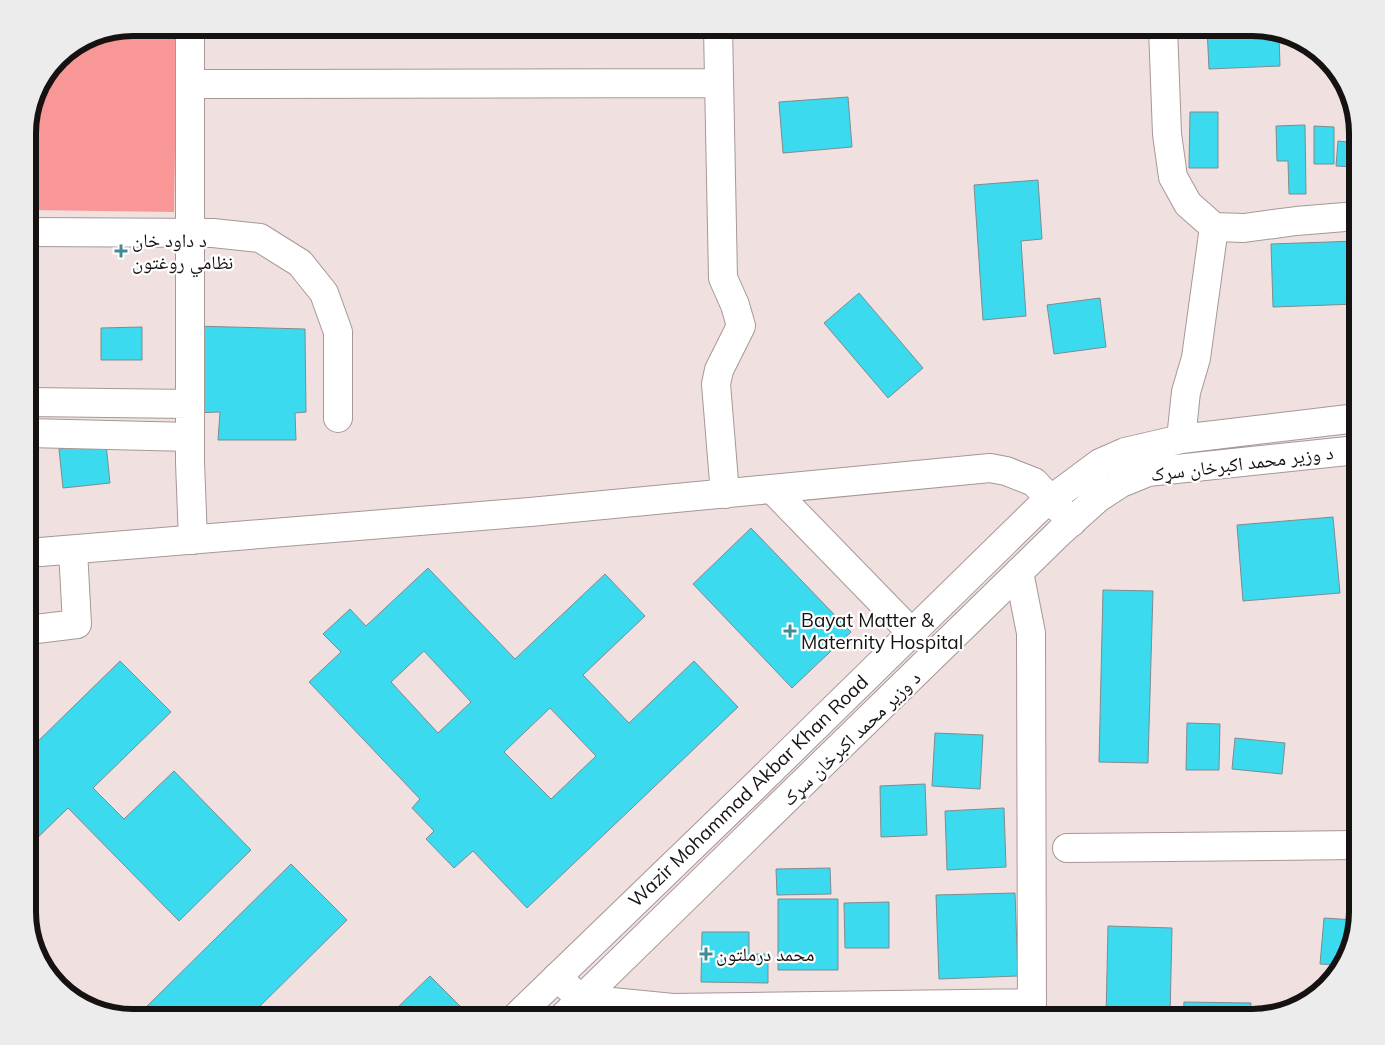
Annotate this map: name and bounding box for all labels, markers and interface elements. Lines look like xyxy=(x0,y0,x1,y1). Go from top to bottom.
place label: د داود خان نظامي روغتون xyxy=(132,228,233,278)
marker: د داود خان نظامي روغتون xyxy=(114,244,128,258)
street label: د وزیر محمد اکبرخان سړک xyxy=(1149,440,1335,487)
place label: Bayat Matter & Maternity Hospital xyxy=(801,608,963,654)
marker: Bayat Matter & Maternity Hospital xyxy=(783,624,797,638)
street label: د وزیر محمد اکبرخان سړک xyxy=(777,665,926,811)
street label: Wazir Mohammad Akbar Khan Road xyxy=(623,670,873,912)
place label: محمد درملتون xyxy=(716,942,815,966)
marker: محمد درملتون xyxy=(700,948,712,960)

